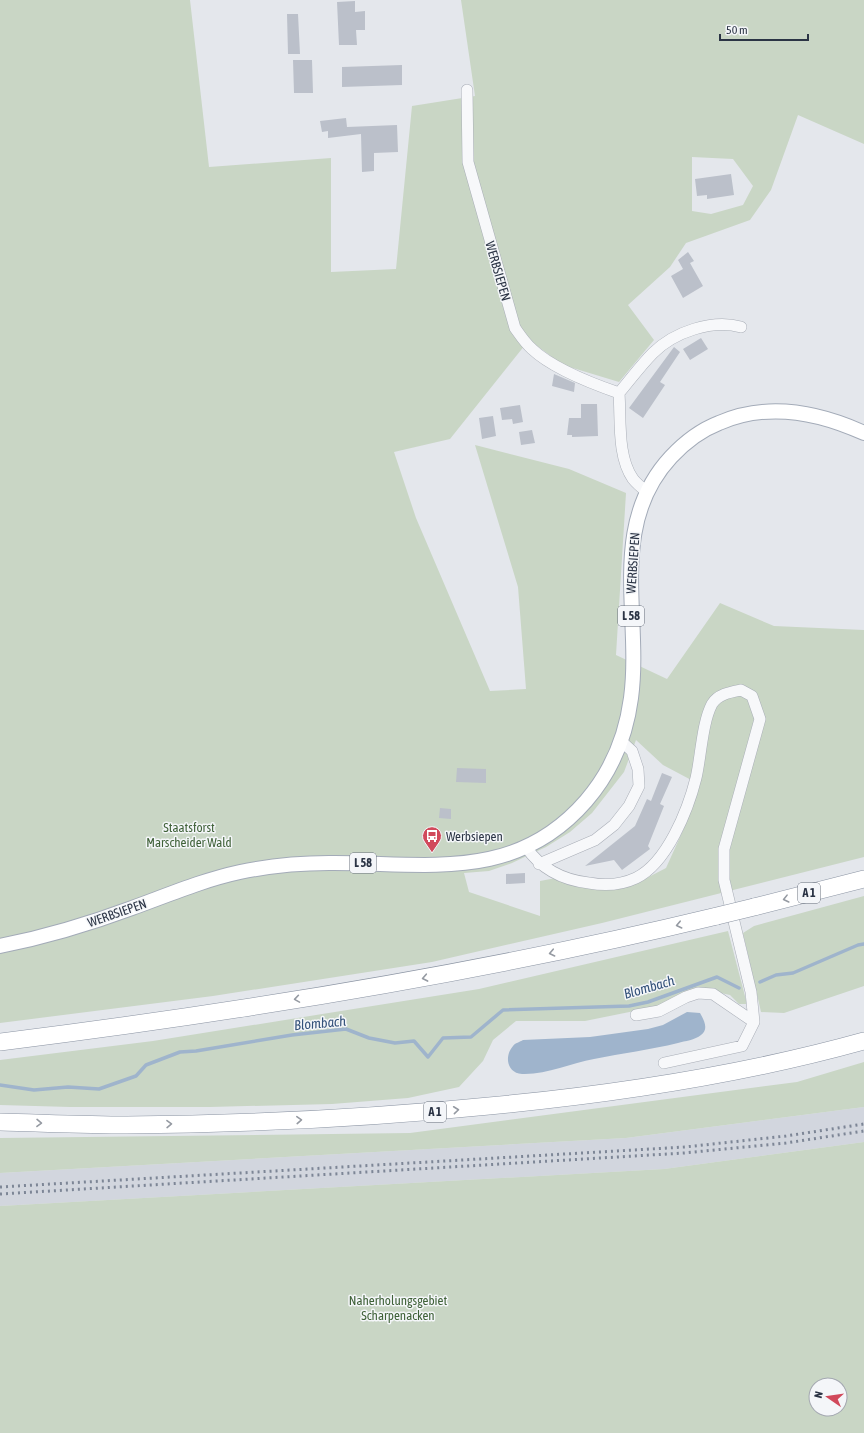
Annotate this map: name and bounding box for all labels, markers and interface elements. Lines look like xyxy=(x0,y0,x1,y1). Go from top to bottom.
scale bar xyxy=(720,16,808,42)
text: 50 m xyxy=(726,23,748,37)
street label: WERBSIEPEN xyxy=(482,239,514,303)
street label: WERBSIEPEN xyxy=(623,532,643,594)
road number: L 58 xyxy=(618,606,644,626)
park label: Staatsforst Marscheider Wald xyxy=(146,820,232,850)
bus stop icon: Werbsiepen xyxy=(421,825,443,853)
place label: Werbsiepen xyxy=(446,829,503,844)
road number: L 58 xyxy=(350,853,376,873)
road number: A 1 xyxy=(798,883,820,903)
one-way arrow xyxy=(782,895,789,903)
street label: WERBSIEPEN xyxy=(85,896,149,930)
one-way arrow xyxy=(676,920,683,928)
one-way arrow xyxy=(549,949,556,957)
water label: Blombach xyxy=(622,972,676,1002)
one-way arrow xyxy=(422,973,428,982)
one-way arrow xyxy=(294,994,300,1003)
water label: Blombach xyxy=(293,1013,347,1033)
road number: A 1 xyxy=(424,1102,446,1122)
one-way arrow xyxy=(453,1105,460,1114)
one-way arrow xyxy=(296,1116,302,1125)
one-way arrow xyxy=(36,1119,42,1127)
one-way arrow xyxy=(166,1120,172,1128)
park label: Naherholungsgebiet Scharpenacken xyxy=(349,1293,447,1323)
north arrow xyxy=(808,1377,848,1417)
text: N xyxy=(812,1390,825,1399)

